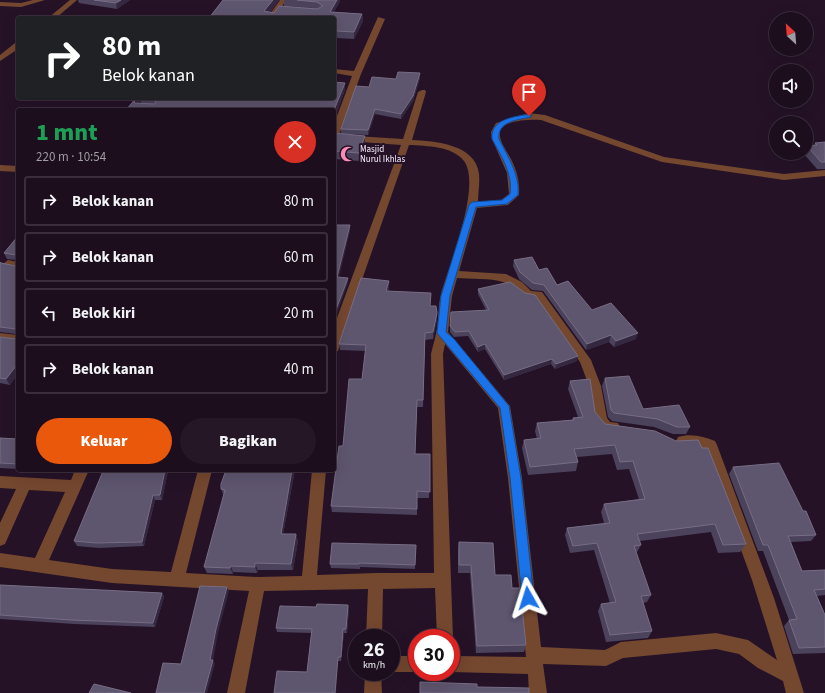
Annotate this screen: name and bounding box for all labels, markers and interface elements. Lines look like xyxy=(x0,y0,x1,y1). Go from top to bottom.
north arrow xyxy=(769,12,813,56)
map controls xyxy=(769,12,813,160)
text: 80 m xyxy=(102,26,161,66)
icon: right xyxy=(36,32,88,84)
text: Belok kanan xyxy=(102,63,195,88)
button: sound xyxy=(769,64,813,108)
pin xyxy=(512,75,546,116)
icon: arrive xyxy=(518,81,540,103)
text: 1 mnt xyxy=(36,115,98,150)
button: search xyxy=(769,116,813,160)
button: close xyxy=(274,121,316,163)
place label: Masjid Nurul Ikhlas xyxy=(360,143,405,166)
mosque icon: Masjid Nurul Ikhlas xyxy=(339,145,357,163)
text: 220 m · 10:54 xyxy=(36,148,106,166)
icon: right xyxy=(38,190,60,212)
text: Belok kanan xyxy=(72,191,154,212)
text: 80 m xyxy=(284,191,314,212)
icon: right xyxy=(38,246,60,268)
text: Belok kanan xyxy=(72,247,154,268)
text: 60 m xyxy=(284,247,314,268)
icon: left xyxy=(38,302,60,324)
text: Belok kiri xyxy=(72,303,135,324)
text: 20 m xyxy=(284,303,314,324)
icon: right xyxy=(38,358,60,380)
text: Belok kanan xyxy=(72,359,154,380)
text: 40 m xyxy=(284,359,314,380)
button: Keluar xyxy=(36,418,172,464)
button: Bagikan xyxy=(180,418,316,464)
position arrow xyxy=(507,577,549,619)
speed limit sign: 30 xyxy=(408,629,460,681)
text: 26 xyxy=(363,636,385,664)
text: km/h xyxy=(363,658,385,672)

